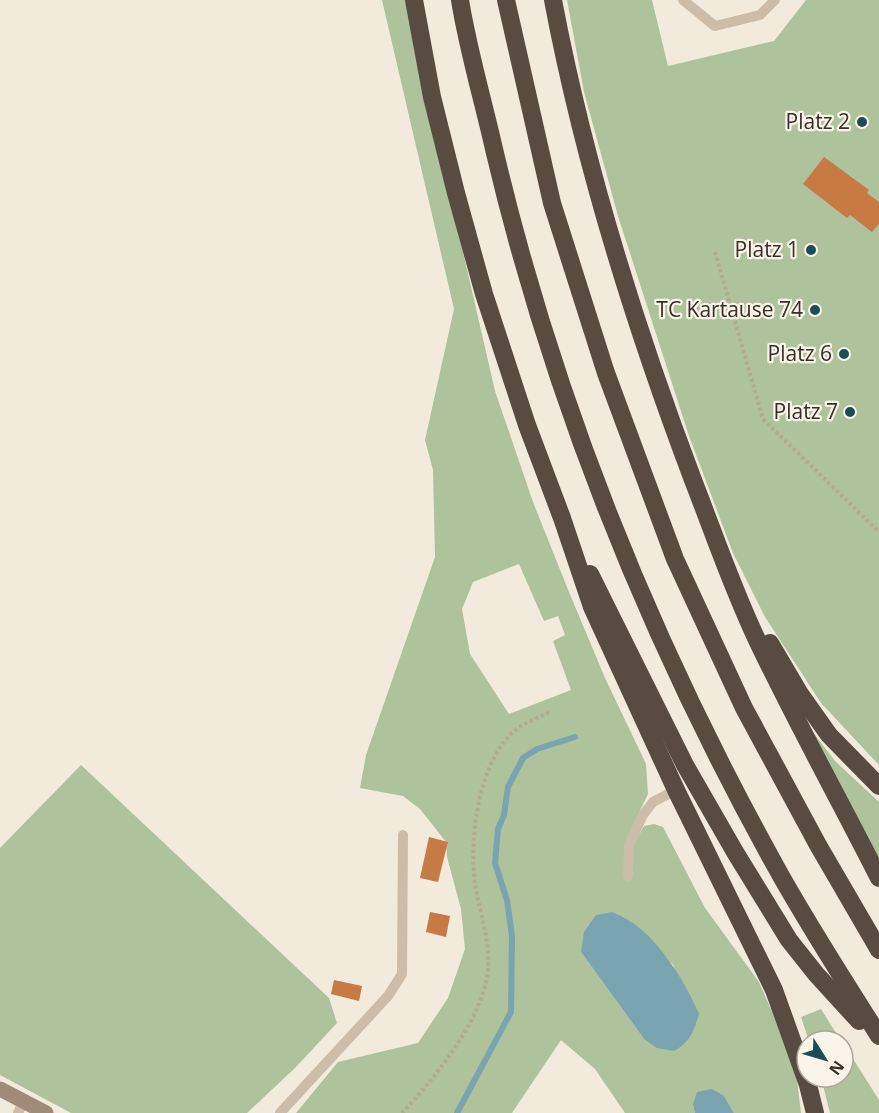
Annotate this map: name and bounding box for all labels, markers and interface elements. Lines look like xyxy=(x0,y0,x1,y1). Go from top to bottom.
place label: Platz 2 xyxy=(786,107,850,135)
marker: Platz 2 xyxy=(855,115,869,129)
place label: Platz 1 xyxy=(735,235,799,263)
marker: Platz 1 xyxy=(804,243,818,257)
place label: TC Kartause 74 xyxy=(656,295,803,323)
marker: TC Kartause 74 xyxy=(808,303,822,317)
place label: Platz 6 xyxy=(768,339,832,367)
marker: Platz 6 xyxy=(837,347,851,361)
place label: Platz 7 xyxy=(774,397,838,425)
marker: Platz 7 xyxy=(843,405,857,419)
north arrow xyxy=(795,1029,855,1089)
text: N xyxy=(824,1056,850,1080)

